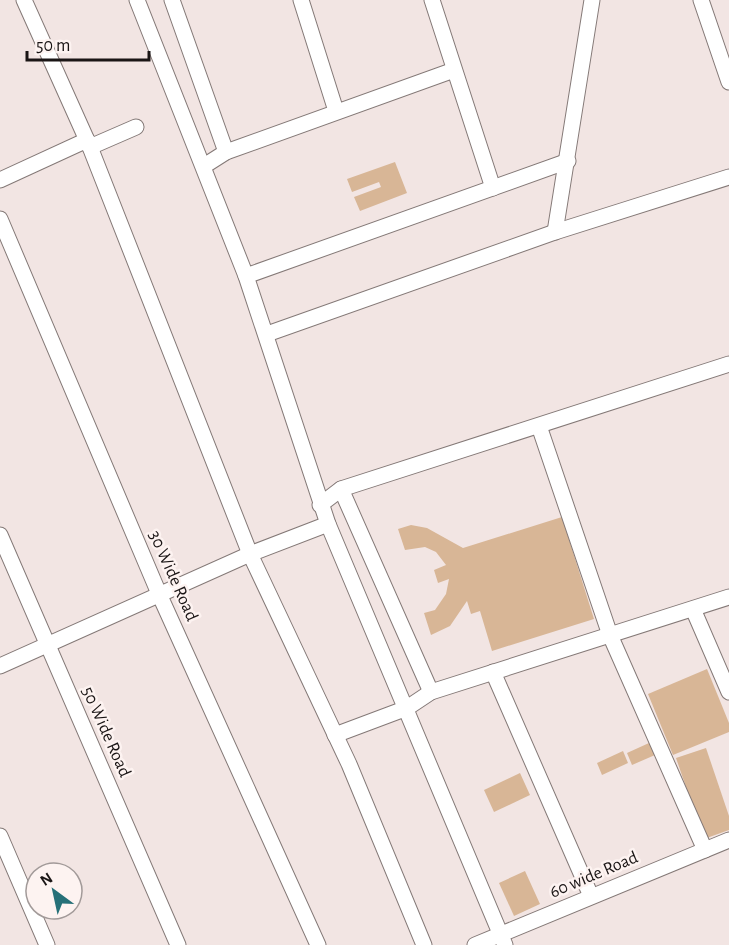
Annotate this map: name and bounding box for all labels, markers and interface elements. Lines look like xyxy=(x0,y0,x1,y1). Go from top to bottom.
scale bar xyxy=(27,24,148,62)
text: 50 m xyxy=(36,37,70,55)
street label: 30 Wide Road xyxy=(145,528,201,624)
street label: 50 Wide Road xyxy=(78,684,134,780)
street label: 60 wide Road xyxy=(547,848,641,902)
north arrow xyxy=(24,861,84,921)
text: N xyxy=(37,870,55,889)

